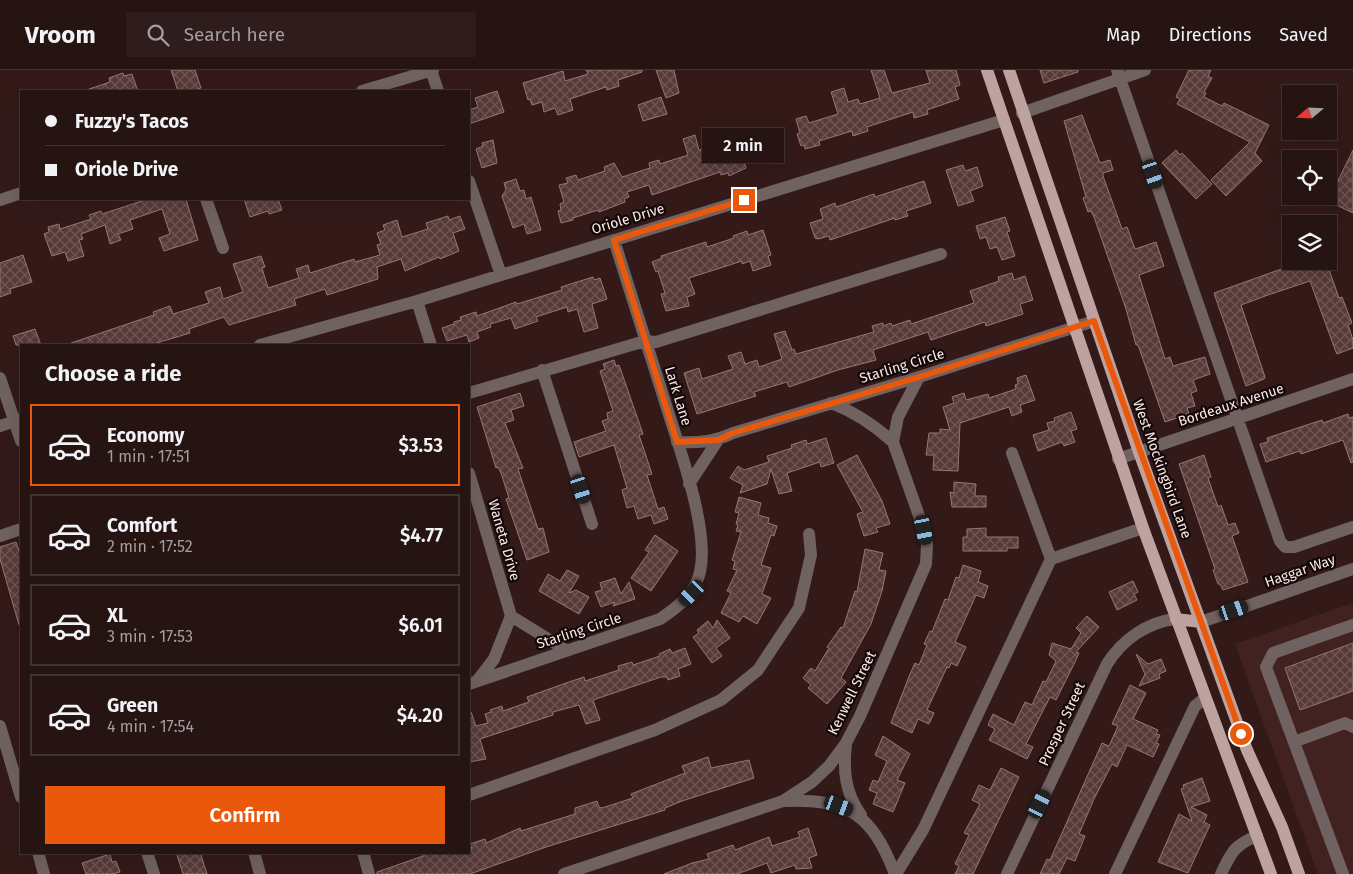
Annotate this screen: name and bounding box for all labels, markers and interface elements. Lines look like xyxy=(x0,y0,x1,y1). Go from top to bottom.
search box xyxy=(126,12,476,57)
text: Vroom xyxy=(25,21,96,49)
icon: search xyxy=(144,21,172,49)
text: Search here xyxy=(184,23,285,46)
text: Map xyxy=(1106,24,1141,46)
text: Directions xyxy=(1169,24,1251,46)
text: Saved xyxy=(1279,24,1328,46)
north arrow xyxy=(1282,85,1338,140)
map controls xyxy=(1282,85,1337,270)
text: Fuzzy's Tacos xyxy=(75,110,188,133)
callout: 2 min xyxy=(703,128,785,162)
text: 2 min xyxy=(723,136,763,155)
button: locate xyxy=(1282,150,1337,205)
car xyxy=(1141,157,1164,191)
text: Oriole Drive xyxy=(75,158,178,181)
route end xyxy=(733,189,755,211)
street label: Oriole Drive xyxy=(589,200,667,238)
button: layers xyxy=(1282,215,1337,270)
street label: Starling Circle xyxy=(857,345,947,387)
text: Choose a ride xyxy=(45,360,181,387)
street label: Lark Lane xyxy=(661,364,695,428)
street label: Bordeaux Avenue xyxy=(1176,380,1286,430)
street label: West Mockingbird Lane xyxy=(1129,397,1195,541)
icon: car xyxy=(47,423,92,468)
text: Economy xyxy=(107,424,184,447)
text: $3.53 xyxy=(398,434,443,457)
text: 1 min · 17:51 xyxy=(107,447,190,466)
car xyxy=(569,472,592,506)
street label: Waneta Drive xyxy=(484,497,524,583)
icon: car xyxy=(47,513,92,558)
text: Comfort xyxy=(107,514,177,537)
car xyxy=(913,514,934,546)
text: $4.77 xyxy=(400,524,443,547)
text: 2 min · 17:52 xyxy=(107,537,193,556)
street label: Haggar Way xyxy=(1262,551,1338,591)
car xyxy=(676,577,707,609)
car xyxy=(1217,598,1250,622)
icon: car xyxy=(47,603,92,648)
text: XL xyxy=(107,604,128,627)
street label: Starling Circle xyxy=(535,609,623,653)
text: $6.01 xyxy=(399,614,443,637)
text: 3 min · 17:53 xyxy=(107,627,193,646)
street label: Kenwell Street xyxy=(824,647,880,738)
street label: Prosper Street xyxy=(1035,678,1089,769)
icon: car xyxy=(47,693,92,738)
text: Green xyxy=(107,694,158,717)
text: $4.20 xyxy=(397,704,443,727)
text: 4 min · 17:54 xyxy=(107,717,194,736)
route start xyxy=(1230,723,1252,745)
button: Confirm xyxy=(45,786,445,844)
car xyxy=(1026,787,1053,821)
car xyxy=(822,794,855,818)

